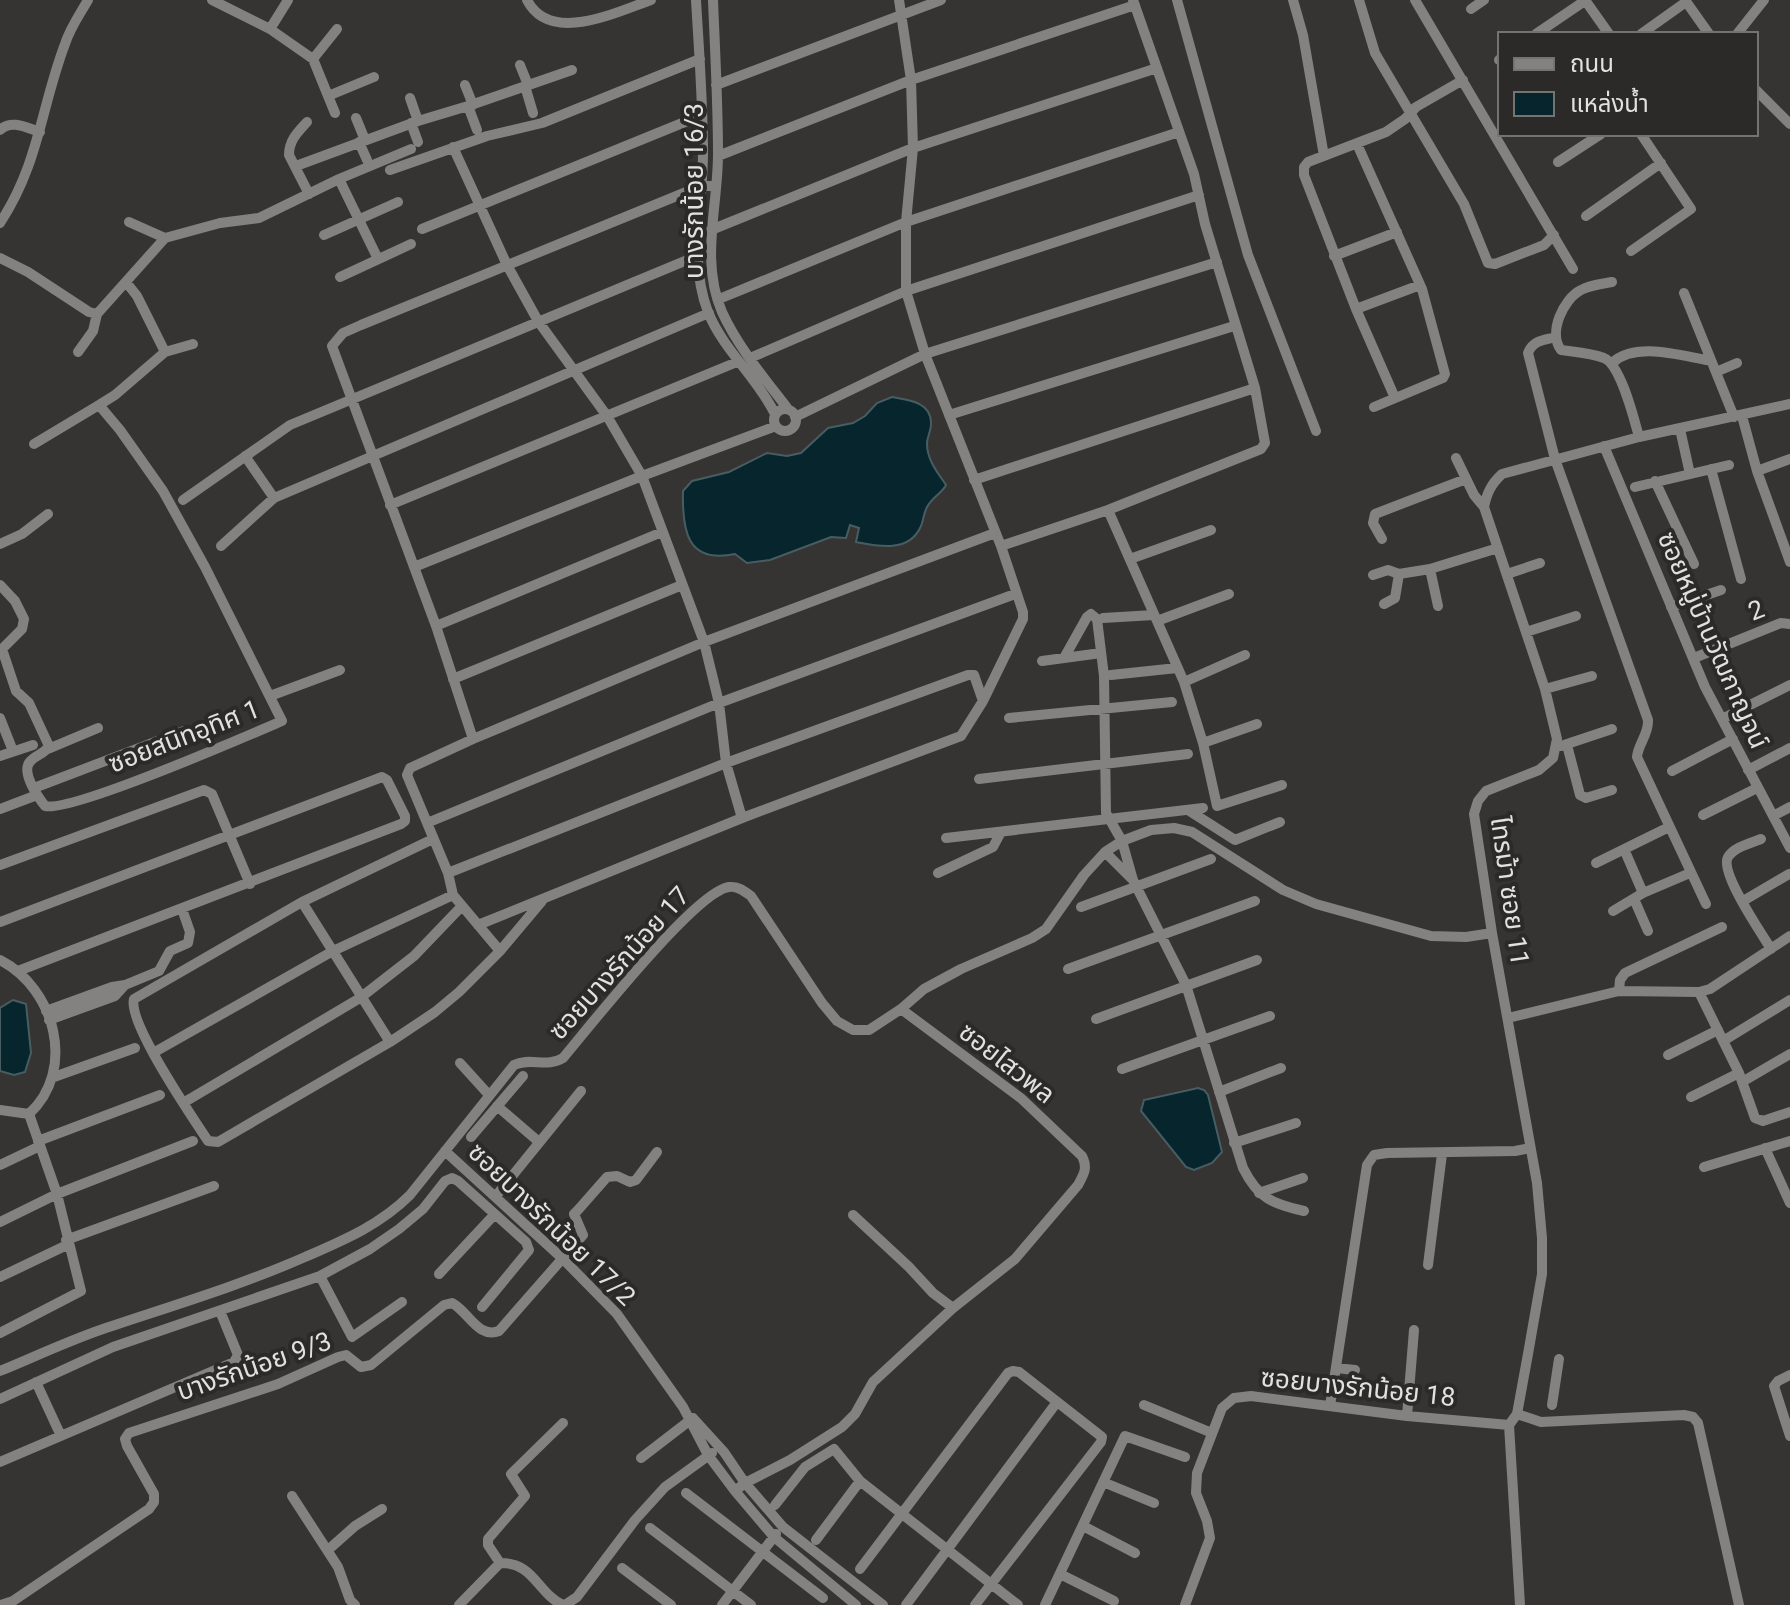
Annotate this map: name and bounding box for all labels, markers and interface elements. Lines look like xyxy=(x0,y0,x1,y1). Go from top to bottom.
legend xyxy=(1498,32,1758,136)
text: ถนน xyxy=(1570,50,1614,78)
text: แหล่งน้ำ xyxy=(1570,87,1649,118)
street label: บางรักน้อย 16/3 xyxy=(679,103,709,279)
street label: ซอยหมู่บ้านวัฒกาญจน์ xyxy=(1651,527,1774,753)
street label: 2 xyxy=(1744,593,1768,627)
street label: ซอยสนิทอุทิศ 1 xyxy=(104,693,264,780)
street label: ไทรม้า ซอย 11 xyxy=(1485,814,1535,967)
street label: ซอยบางรักน้อย 17 xyxy=(543,880,695,1046)
street label: ซอยไสวพล xyxy=(953,1016,1061,1110)
street label: ซอยบางรักน้อย 17/2 xyxy=(462,1137,642,1311)
street label: บางรักน้อย 9/3 xyxy=(173,1326,335,1406)
street label: ซอยบางรักน้อย 18 xyxy=(1259,1362,1457,1412)

